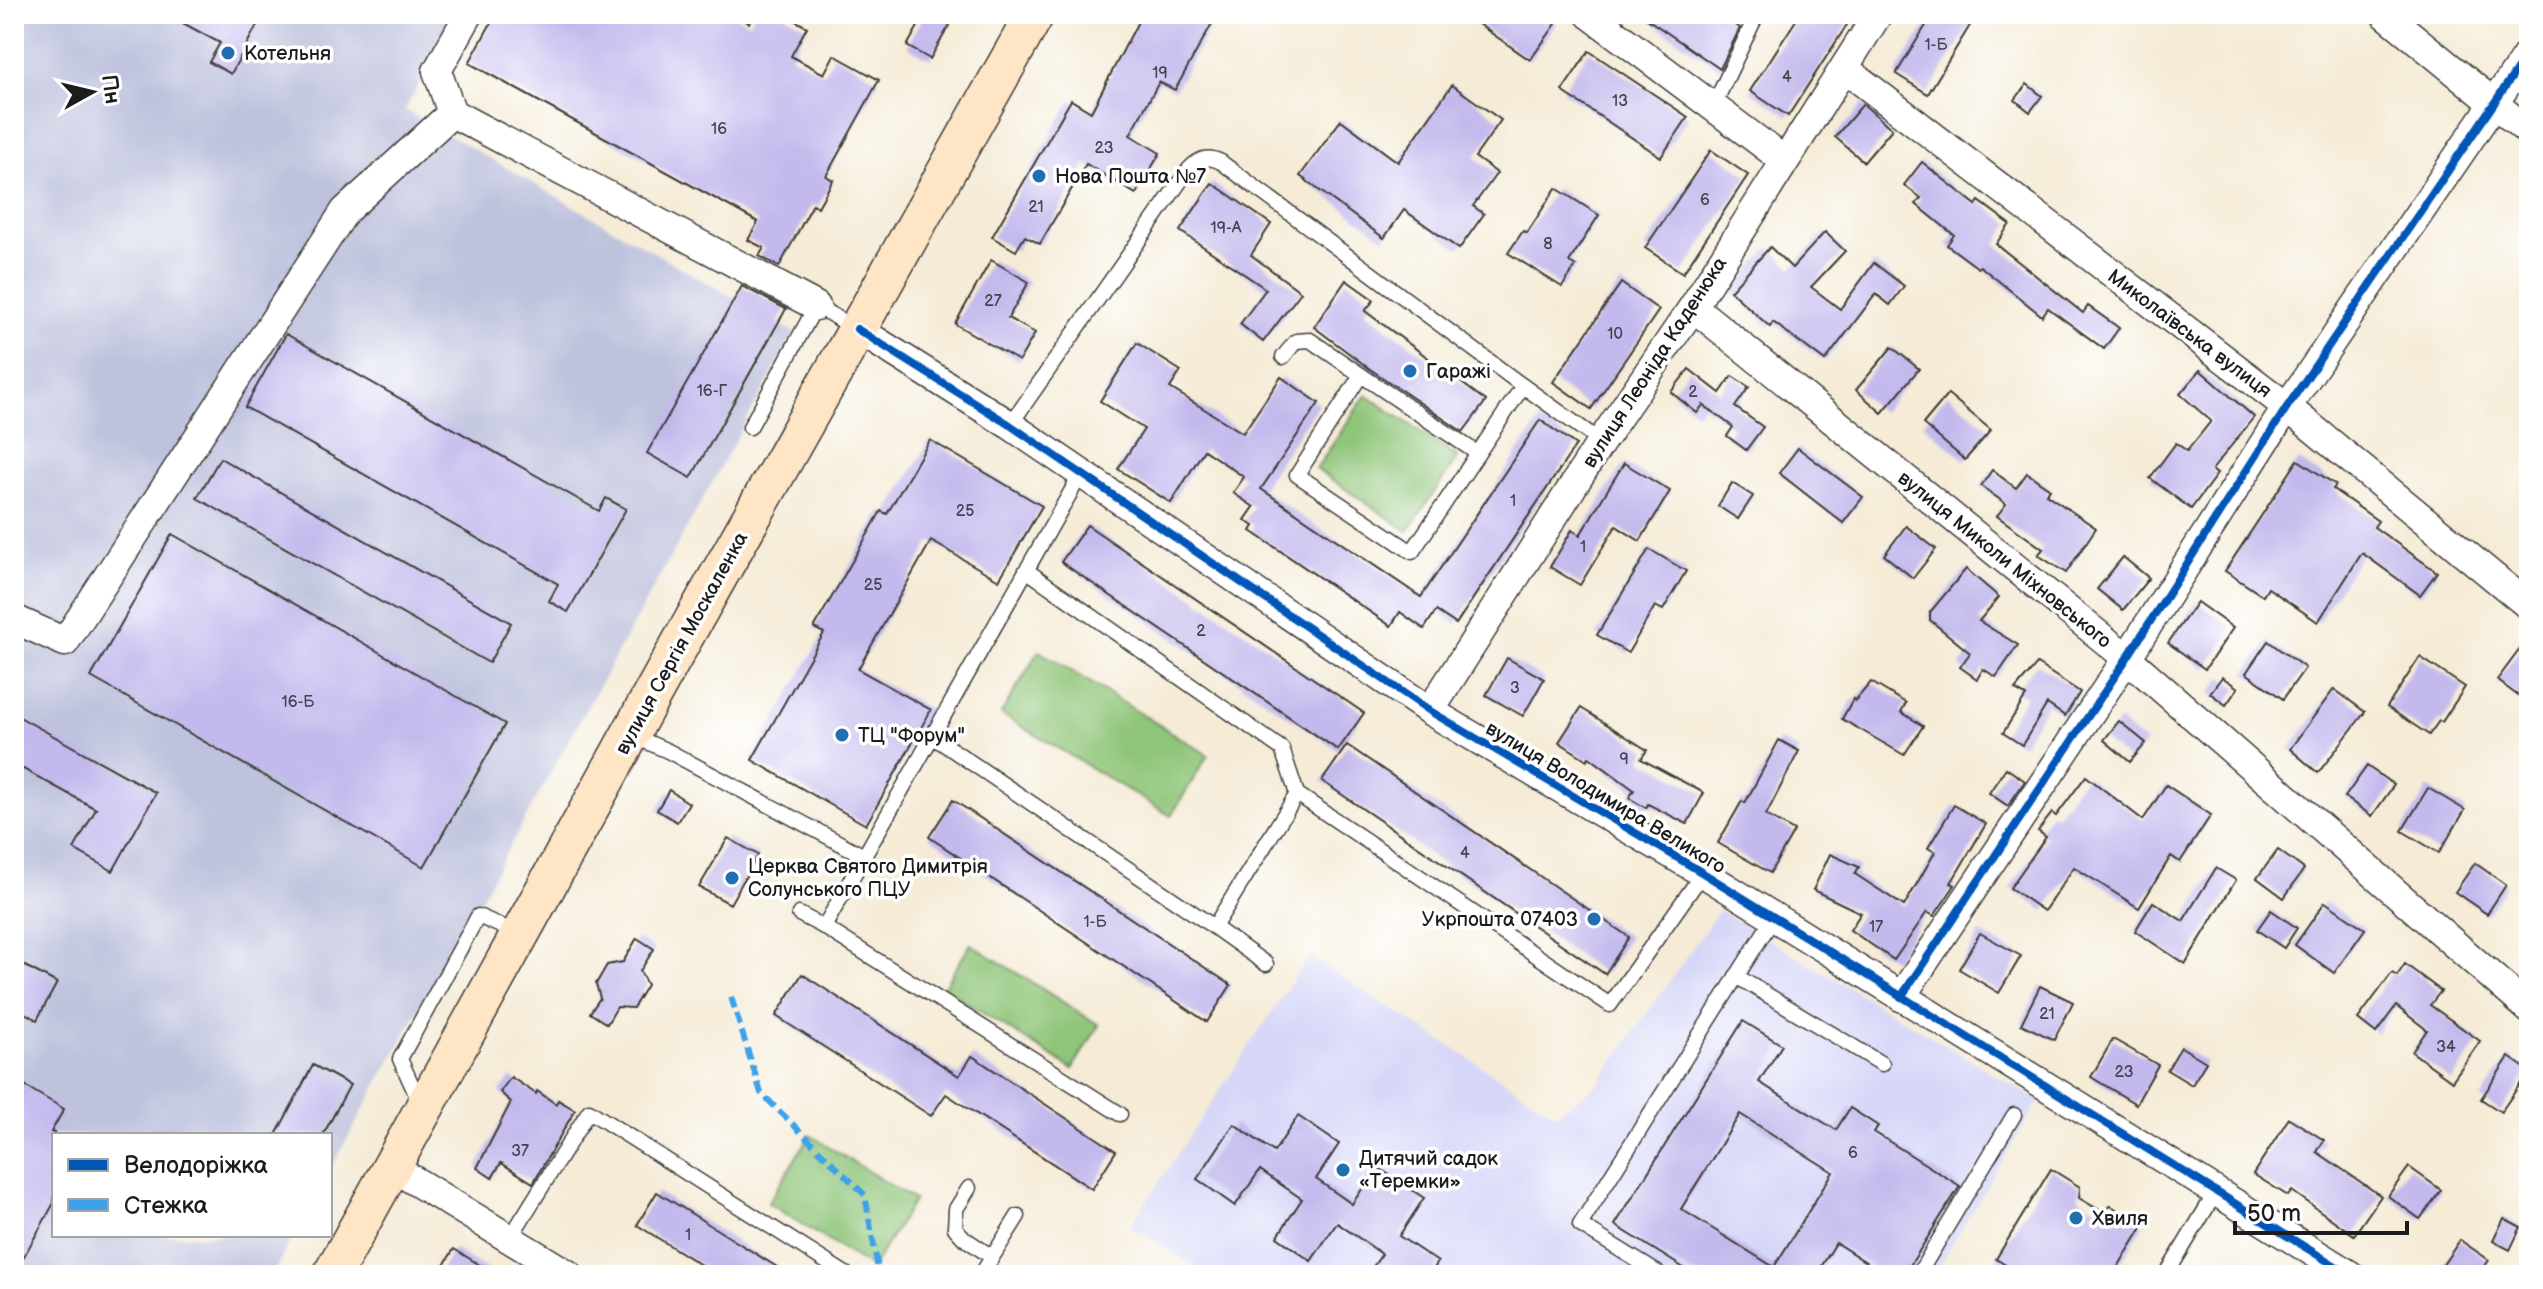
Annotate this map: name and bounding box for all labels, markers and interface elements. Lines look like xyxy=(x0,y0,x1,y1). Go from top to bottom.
house number: 1-Б xyxy=(1924,36,1948,55)
place label: Котельня xyxy=(244,42,331,66)
marker: Котельня xyxy=(219,44,237,62)
north arrow xyxy=(52,52,132,132)
house number: 19 xyxy=(1152,64,1168,83)
house number: 4 xyxy=(1782,68,1792,87)
text: Пн xyxy=(95,73,126,106)
house number: 13 xyxy=(1612,92,1628,111)
house number: 16 xyxy=(711,120,727,139)
house number: 23 xyxy=(1095,139,1114,158)
place label: Нова Пошта №7 xyxy=(1055,165,1206,189)
marker: Нова Пошта №7 xyxy=(1030,167,1048,185)
house number: 6 xyxy=(1700,191,1710,210)
house number: 21 xyxy=(1028,198,1044,217)
house number: 19-А xyxy=(1211,219,1242,238)
house number: 8 xyxy=(1543,235,1553,254)
street label: вулиця Леоніда Каденюка xyxy=(1578,252,1732,473)
street label: Миколаївська вулиця xyxy=(2103,264,2276,403)
house number: 27 xyxy=(984,292,1002,311)
house number: 10 xyxy=(1607,325,1623,344)
place label: Гаражі xyxy=(1426,360,1491,384)
marker: Гаражі xyxy=(1401,362,1419,380)
house number: 16-Г xyxy=(697,382,727,401)
house number: 2 xyxy=(1688,383,1698,402)
street label: вулиця Миколи Міхновського xyxy=(1893,466,2116,653)
house number: 1 xyxy=(1510,492,1516,511)
house number: 25 xyxy=(956,502,974,521)
street label: вулиця Сергія Москаленка xyxy=(611,528,753,759)
house number: 1 xyxy=(1580,538,1586,557)
house number: 25 xyxy=(864,576,882,595)
house number: 2 xyxy=(1196,622,1206,641)
house number: 3 xyxy=(1510,679,1520,698)
house number: 16-Б xyxy=(282,693,315,712)
street label: вулиця Володимира Великого xyxy=(1481,717,1730,879)
place label: ТЦ "Форум" xyxy=(858,724,965,748)
marker: ТЦ "Форум" xyxy=(833,726,851,744)
house number: 9 xyxy=(1619,750,1629,769)
house number: 4 xyxy=(1460,844,1470,863)
place label: Церква Святого Димитрія Солунського ПЦУ xyxy=(748,855,988,902)
marker: Церква Святого Димитрія Солунського ПЦУ xyxy=(723,869,741,887)
place label: Укрпошта 07403 xyxy=(1422,908,1578,932)
marker: Укрпошта 07403 xyxy=(1585,910,1603,928)
house number: 1-Б xyxy=(1083,913,1107,932)
house number: 17 xyxy=(1869,918,1883,937)
house number: 21 xyxy=(2039,1005,2055,1024)
house number: 34 xyxy=(2436,1038,2456,1057)
house number: 23 xyxy=(2115,1063,2134,1082)
legend xyxy=(52,1133,332,1237)
house number: 37 xyxy=(511,1142,529,1161)
house number: 6 xyxy=(1848,1144,1858,1163)
place label: Дитячий садок «Теремки» xyxy=(1359,1147,1498,1194)
text: Велодоріжка xyxy=(124,1151,268,1180)
marker: Дитячий садок «Теремки» xyxy=(1334,1161,1352,1179)
scale bar xyxy=(2235,1185,2407,1235)
text: Стежка xyxy=(124,1191,208,1220)
text: 50 m xyxy=(2247,1199,2301,1228)
place label: Хвиля xyxy=(2092,1207,2148,1231)
marker: Хвиля xyxy=(2067,1209,2085,1227)
house number: 1 xyxy=(685,1226,691,1245)

